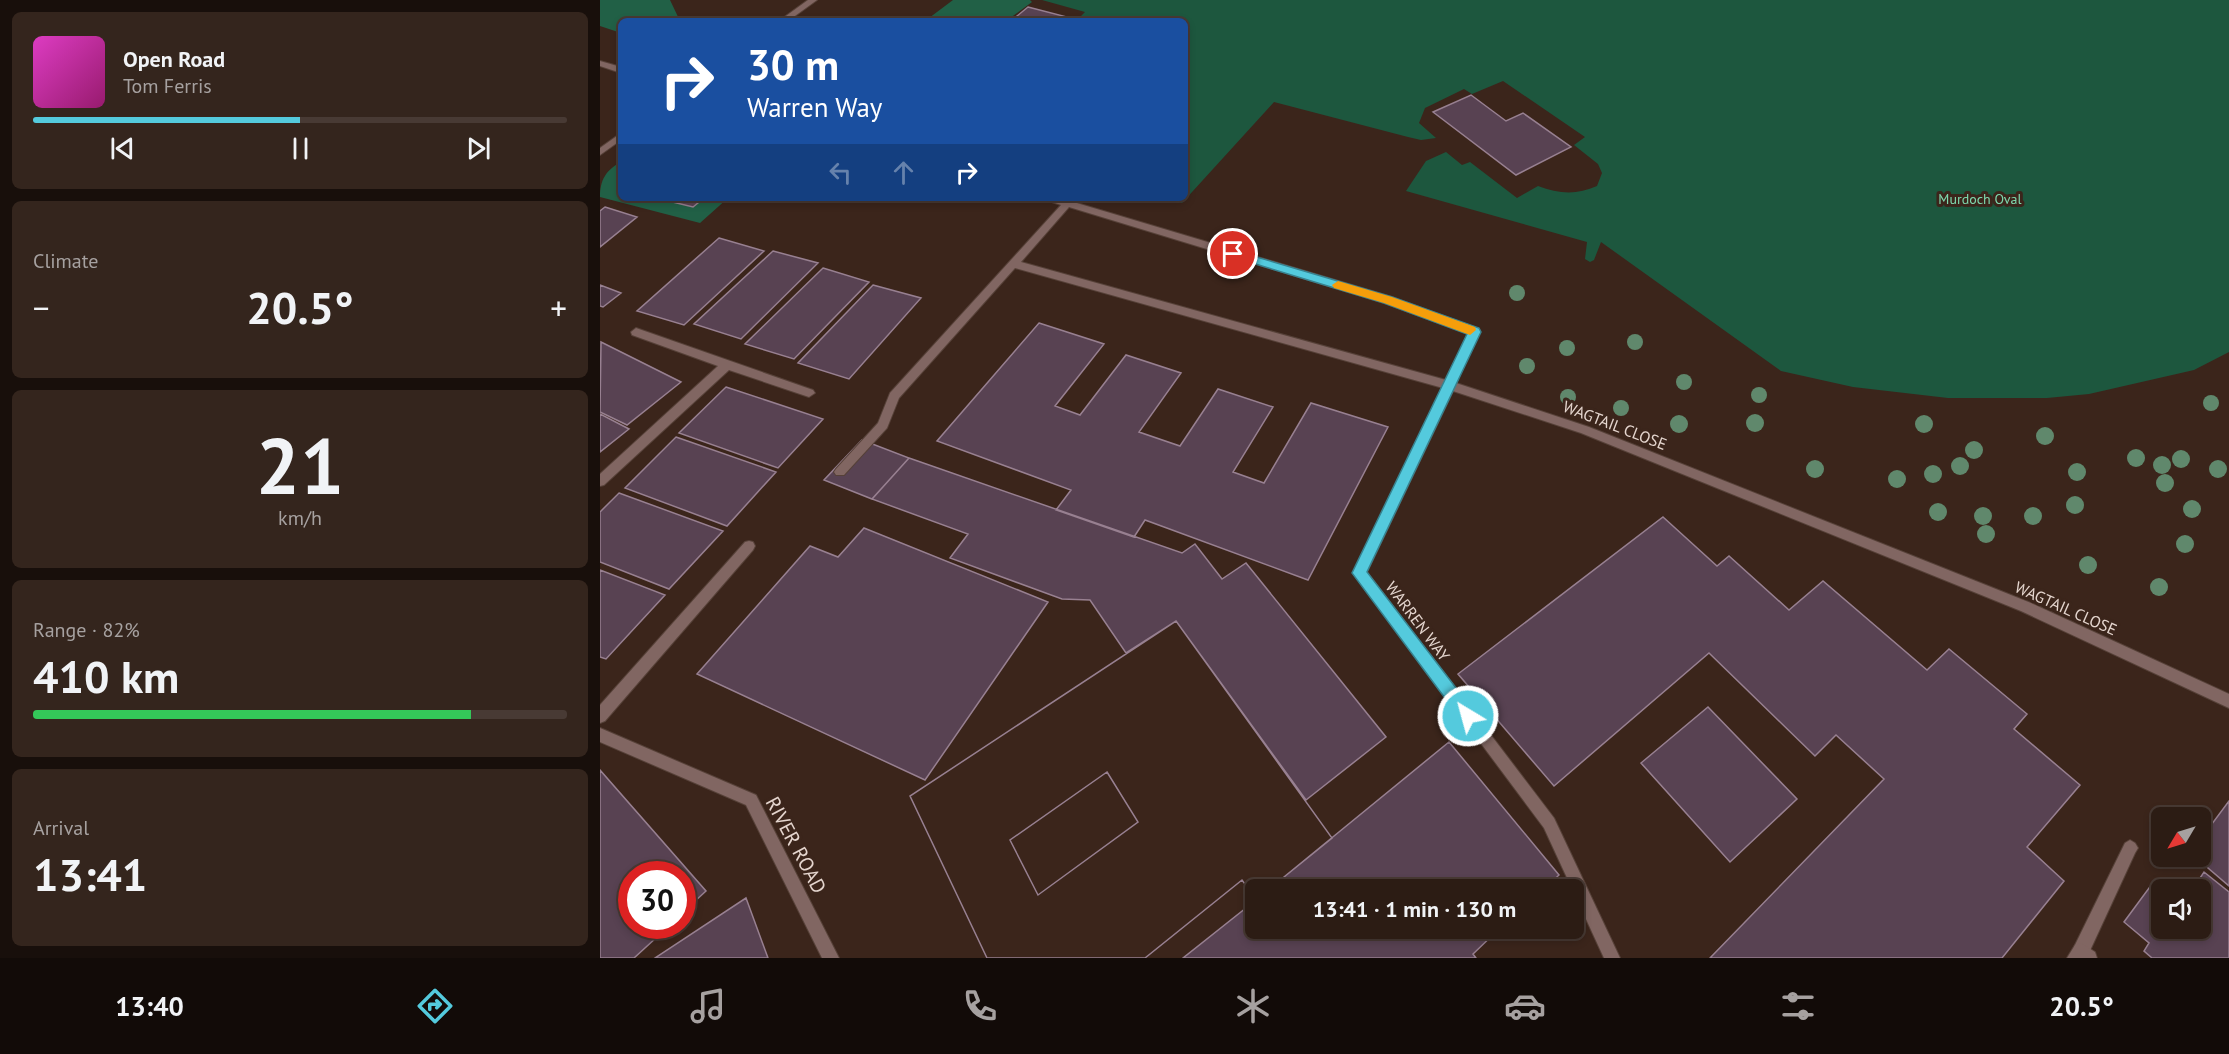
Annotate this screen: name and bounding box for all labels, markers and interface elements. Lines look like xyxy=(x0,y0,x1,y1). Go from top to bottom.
text: 30 m xyxy=(747,37,839,92)
icon: right xyxy=(648,42,726,120)
text: Open Road xyxy=(123,45,225,73)
text: Tom Ferris xyxy=(123,73,212,99)
text: Warren Way xyxy=(747,90,882,124)
icon: previous xyxy=(106,132,139,165)
icon: pause xyxy=(284,132,317,165)
icon: next xyxy=(462,132,495,165)
icon: left xyxy=(824,156,857,189)
icon: ahead xyxy=(887,156,920,189)
icon: right xyxy=(950,156,983,189)
park label: Murdoch Oval xyxy=(1938,190,2022,208)
pin xyxy=(1207,228,1258,279)
icon: arrive xyxy=(1216,237,1249,270)
text: Climate xyxy=(33,248,99,274)
text: 20.5° xyxy=(246,278,354,336)
text: − xyxy=(33,286,50,329)
text: + xyxy=(550,286,567,329)
street label: WAGTAIL CLOSE xyxy=(1560,396,1670,454)
text: 21 xyxy=(256,415,344,516)
text: km/h xyxy=(278,505,322,531)
street label: WARREN WAY xyxy=(1382,577,1454,665)
street label: WAGTAIL CLOSE xyxy=(2012,577,2120,639)
text: Range · 82% xyxy=(33,617,140,643)
text: 410 km xyxy=(33,647,179,705)
position arrow xyxy=(1436,684,1500,748)
street label: RIVER ROAD xyxy=(760,792,832,898)
north arrow xyxy=(2151,807,2211,867)
map controls xyxy=(2151,807,2211,939)
text: Arrival xyxy=(33,815,89,841)
text: 13:41 xyxy=(33,845,147,903)
speed limit sign: 30 xyxy=(618,861,696,939)
button: sound xyxy=(2151,879,2211,939)
text: 13:41 · 1 min · 130 m xyxy=(1313,895,1516,923)
icon: directions xyxy=(414,985,456,1027)
icon: music xyxy=(687,985,729,1027)
icon: phone xyxy=(959,985,1001,1027)
icon: climate xyxy=(1232,985,1274,1027)
icon: car xyxy=(1504,985,1546,1027)
icon: filters xyxy=(1777,985,1819,1027)
text: 13:40 xyxy=(115,989,184,1023)
text: 20.5° xyxy=(2049,989,2114,1023)

